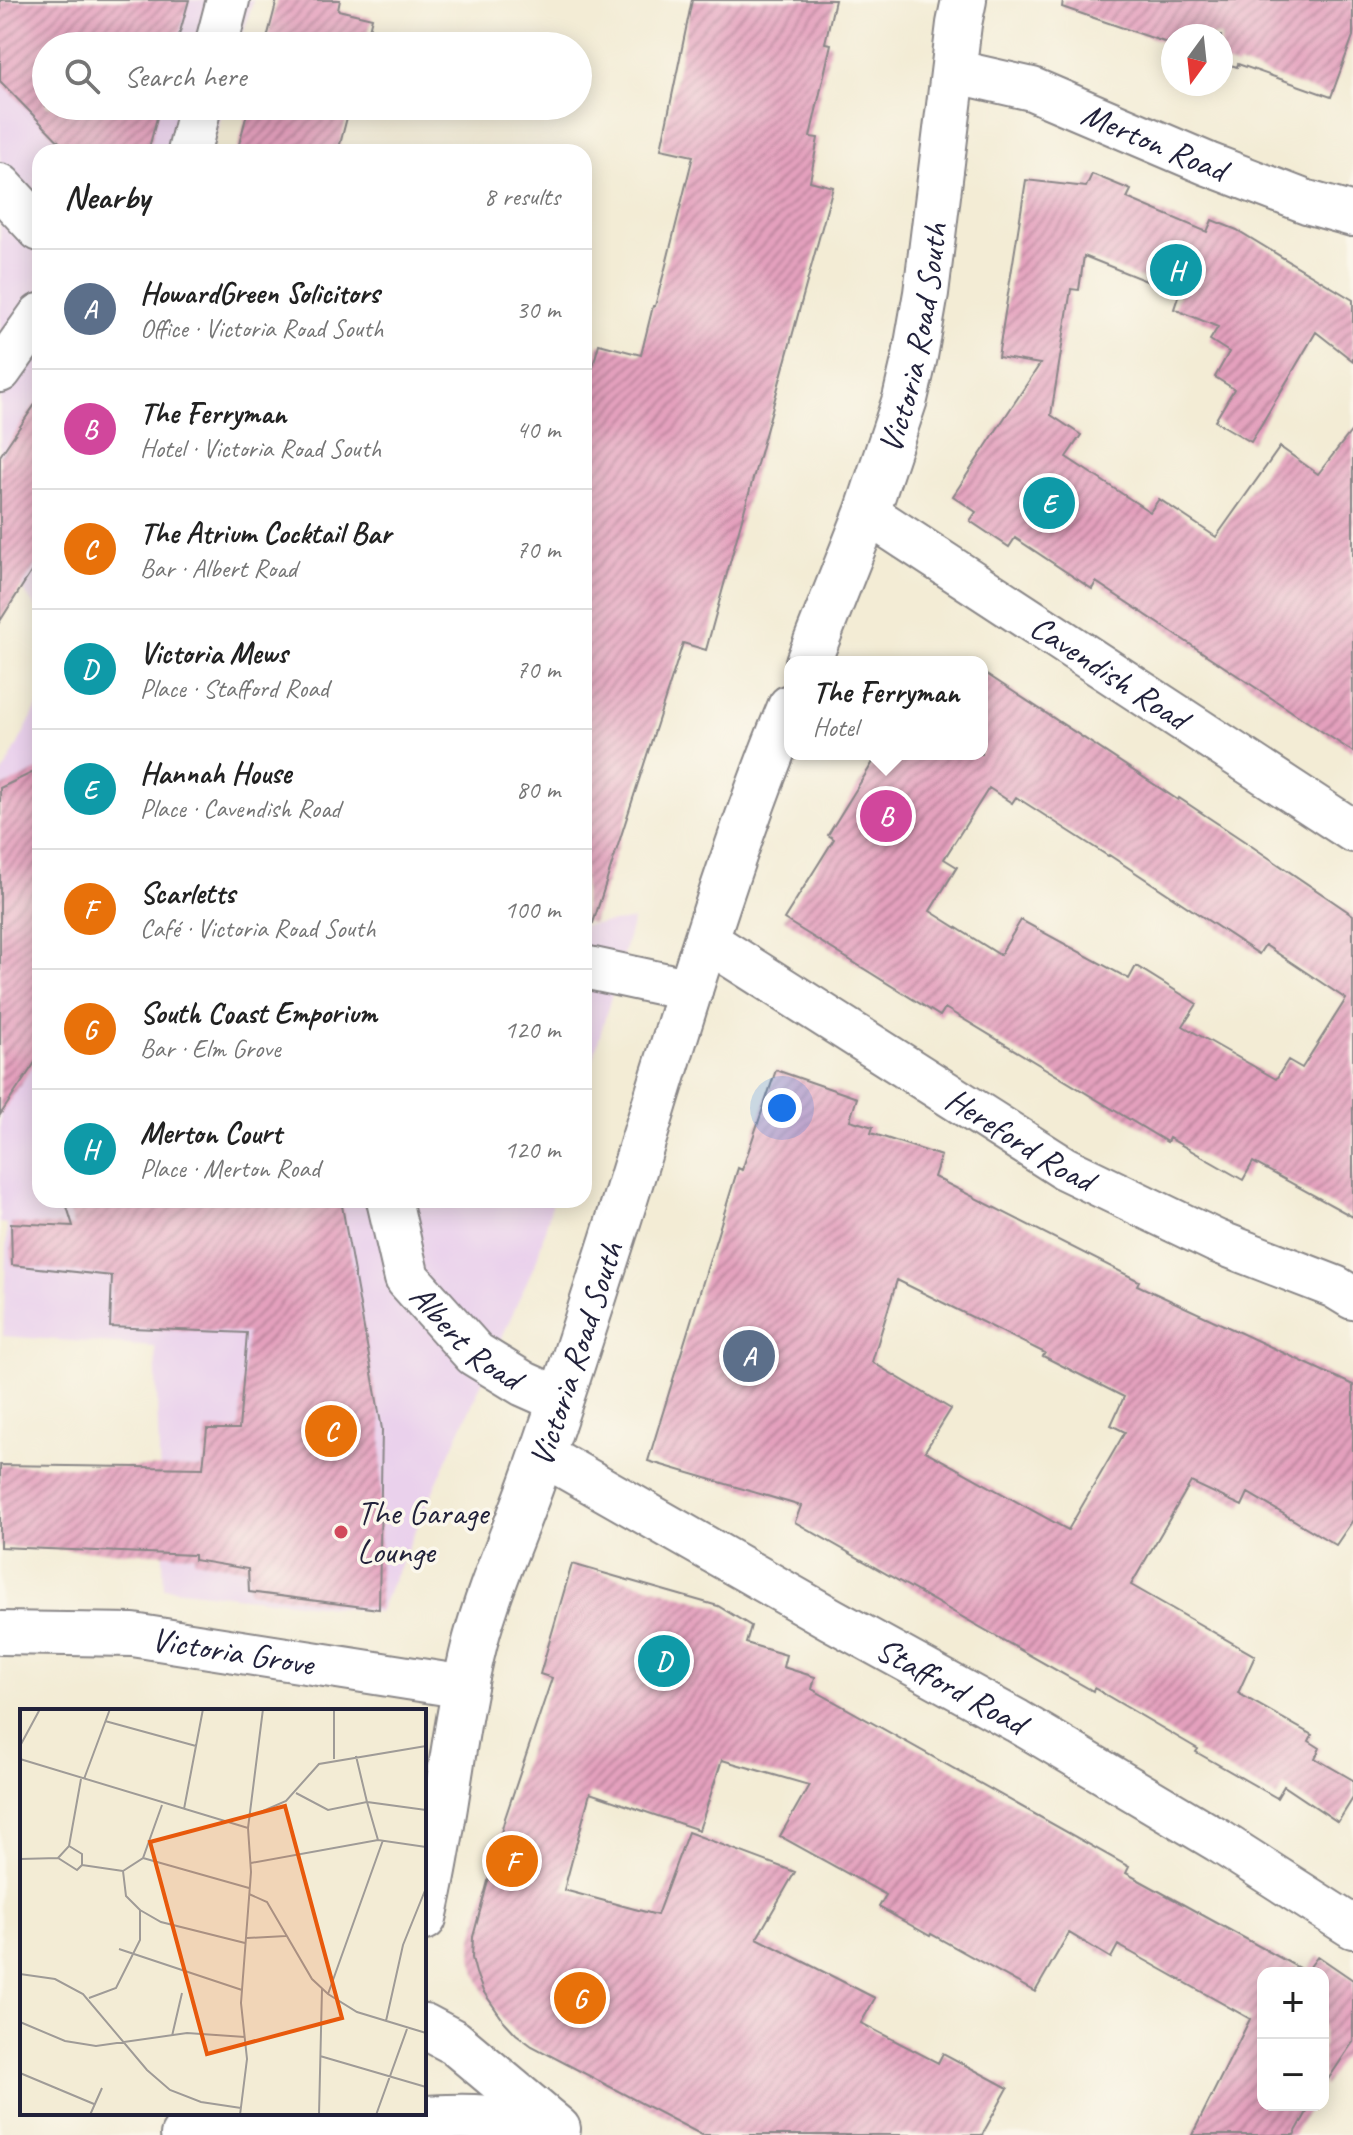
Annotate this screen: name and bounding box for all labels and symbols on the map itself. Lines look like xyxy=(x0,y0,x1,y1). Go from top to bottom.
north arrow xyxy=(1161,24,1233,96)
street label: Merton Road xyxy=(1075,92,1237,193)
street label: Victoria Road South xyxy=(868,220,956,458)
pin: H xyxy=(1150,240,1202,300)
pin: E xyxy=(1023,473,1075,533)
street label: Cavendish Road xyxy=(1022,605,1200,742)
pin: B xyxy=(860,786,912,846)
street label: Hereford Road xyxy=(938,1077,1106,1204)
your location xyxy=(762,1088,802,1128)
street label: Victoria Road South xyxy=(519,1236,633,1472)
street label: Albert Road xyxy=(401,1275,534,1402)
pin: A xyxy=(723,1326,775,1386)
pin: C xyxy=(305,1401,357,1461)
place label: The Garage Lounge xyxy=(357,1491,491,1573)
marker: The Garage Lounge xyxy=(332,1523,350,1541)
street label: Victoria Grove xyxy=(149,1617,319,1685)
street label: Stafford Road xyxy=(869,1627,1038,1746)
pin: D xyxy=(638,1631,690,1691)
inset map xyxy=(20,1709,426,2115)
pin: F xyxy=(486,1831,538,1891)
pin: G xyxy=(554,1968,606,2028)

